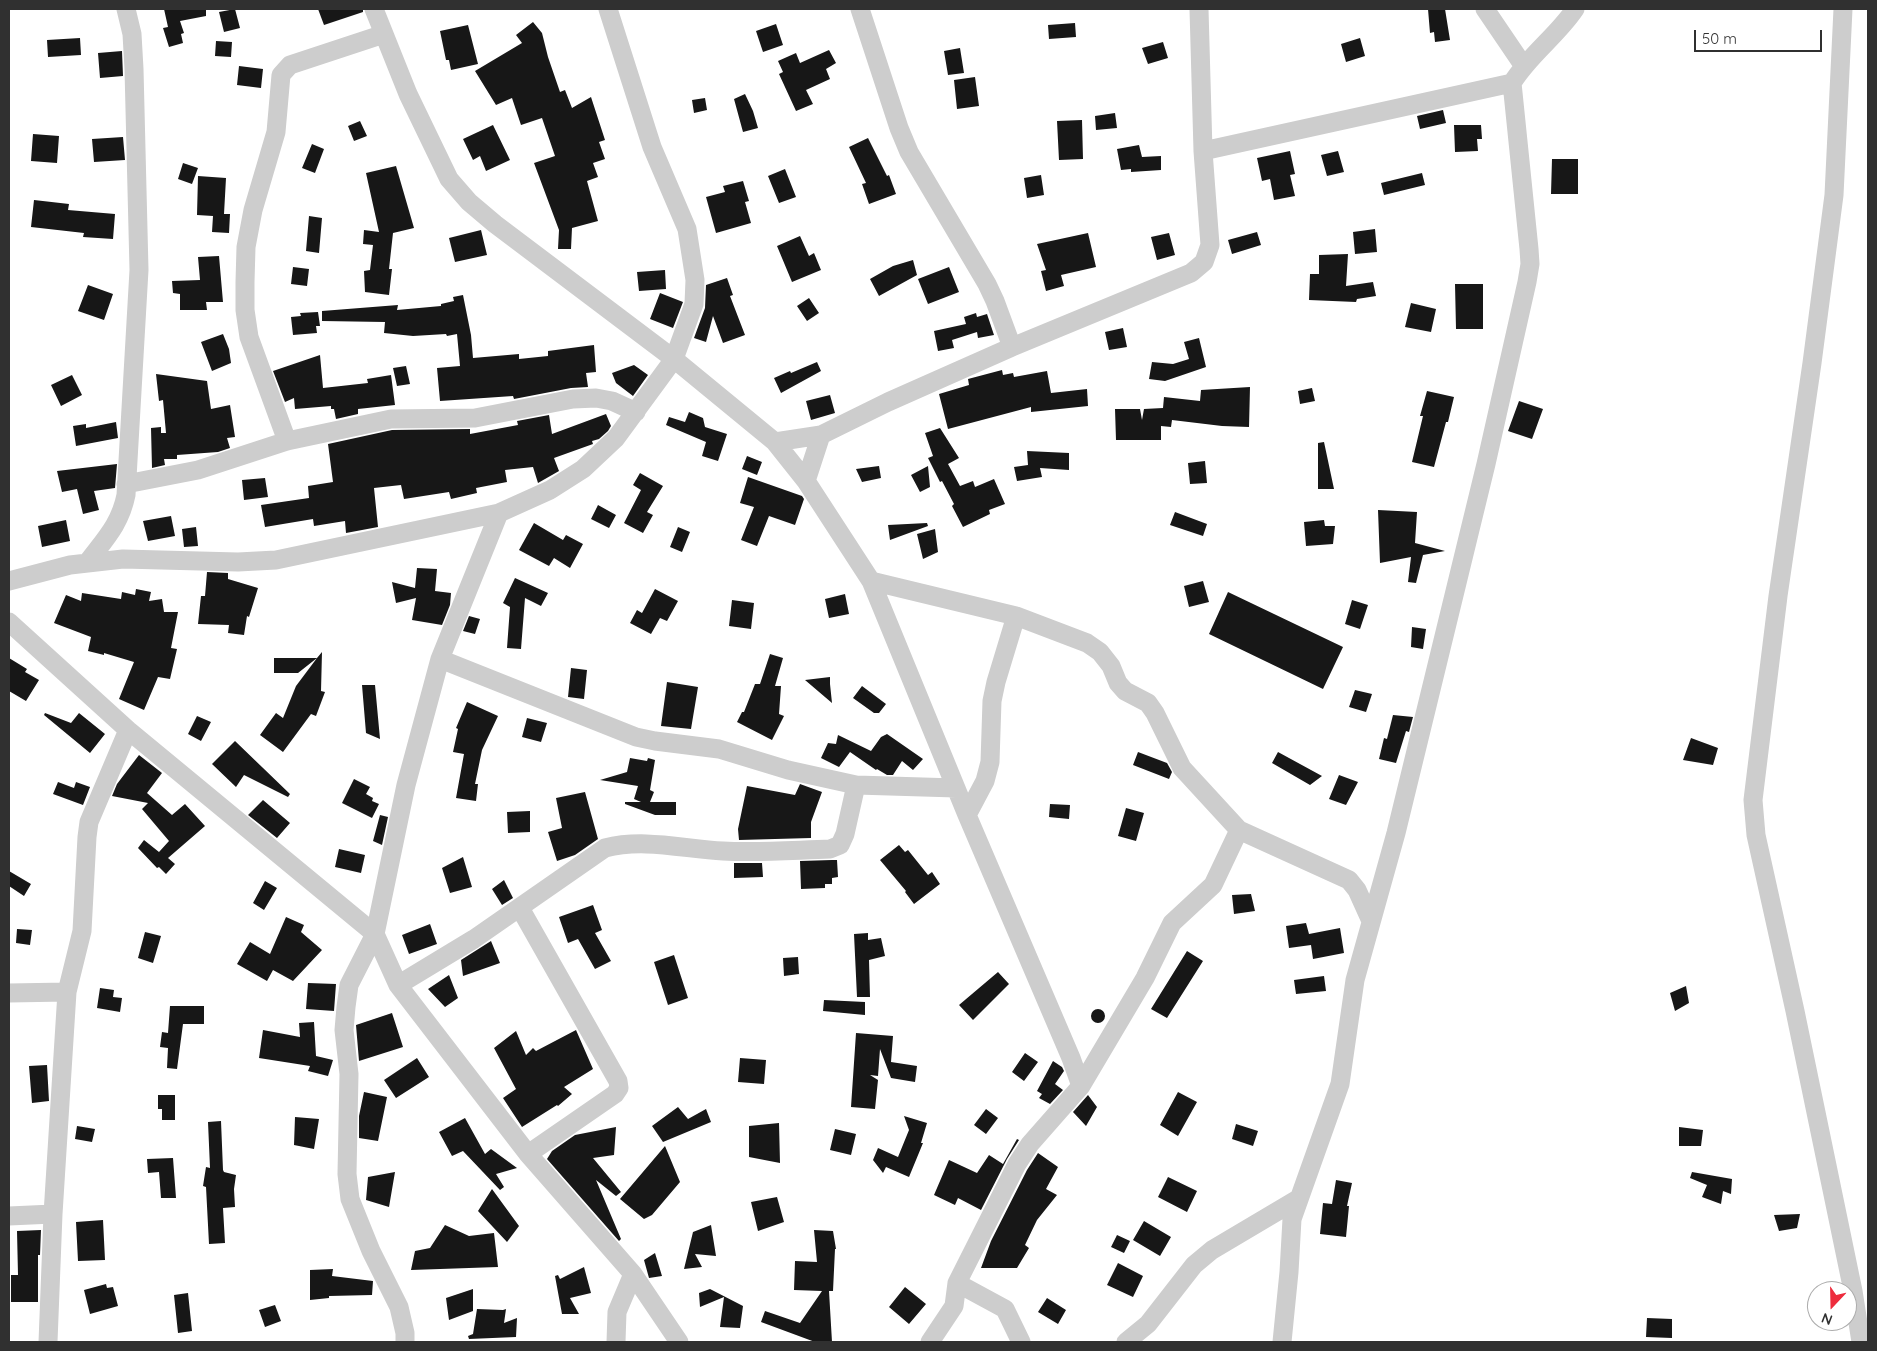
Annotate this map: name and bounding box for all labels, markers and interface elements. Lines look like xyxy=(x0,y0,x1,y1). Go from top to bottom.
scale bar xyxy=(1697,20,1824,52)
text: 50 m xyxy=(1702,29,1737,48)
north arrow xyxy=(1807,1281,1857,1331)
text: N xyxy=(1819,1309,1835,1329)

